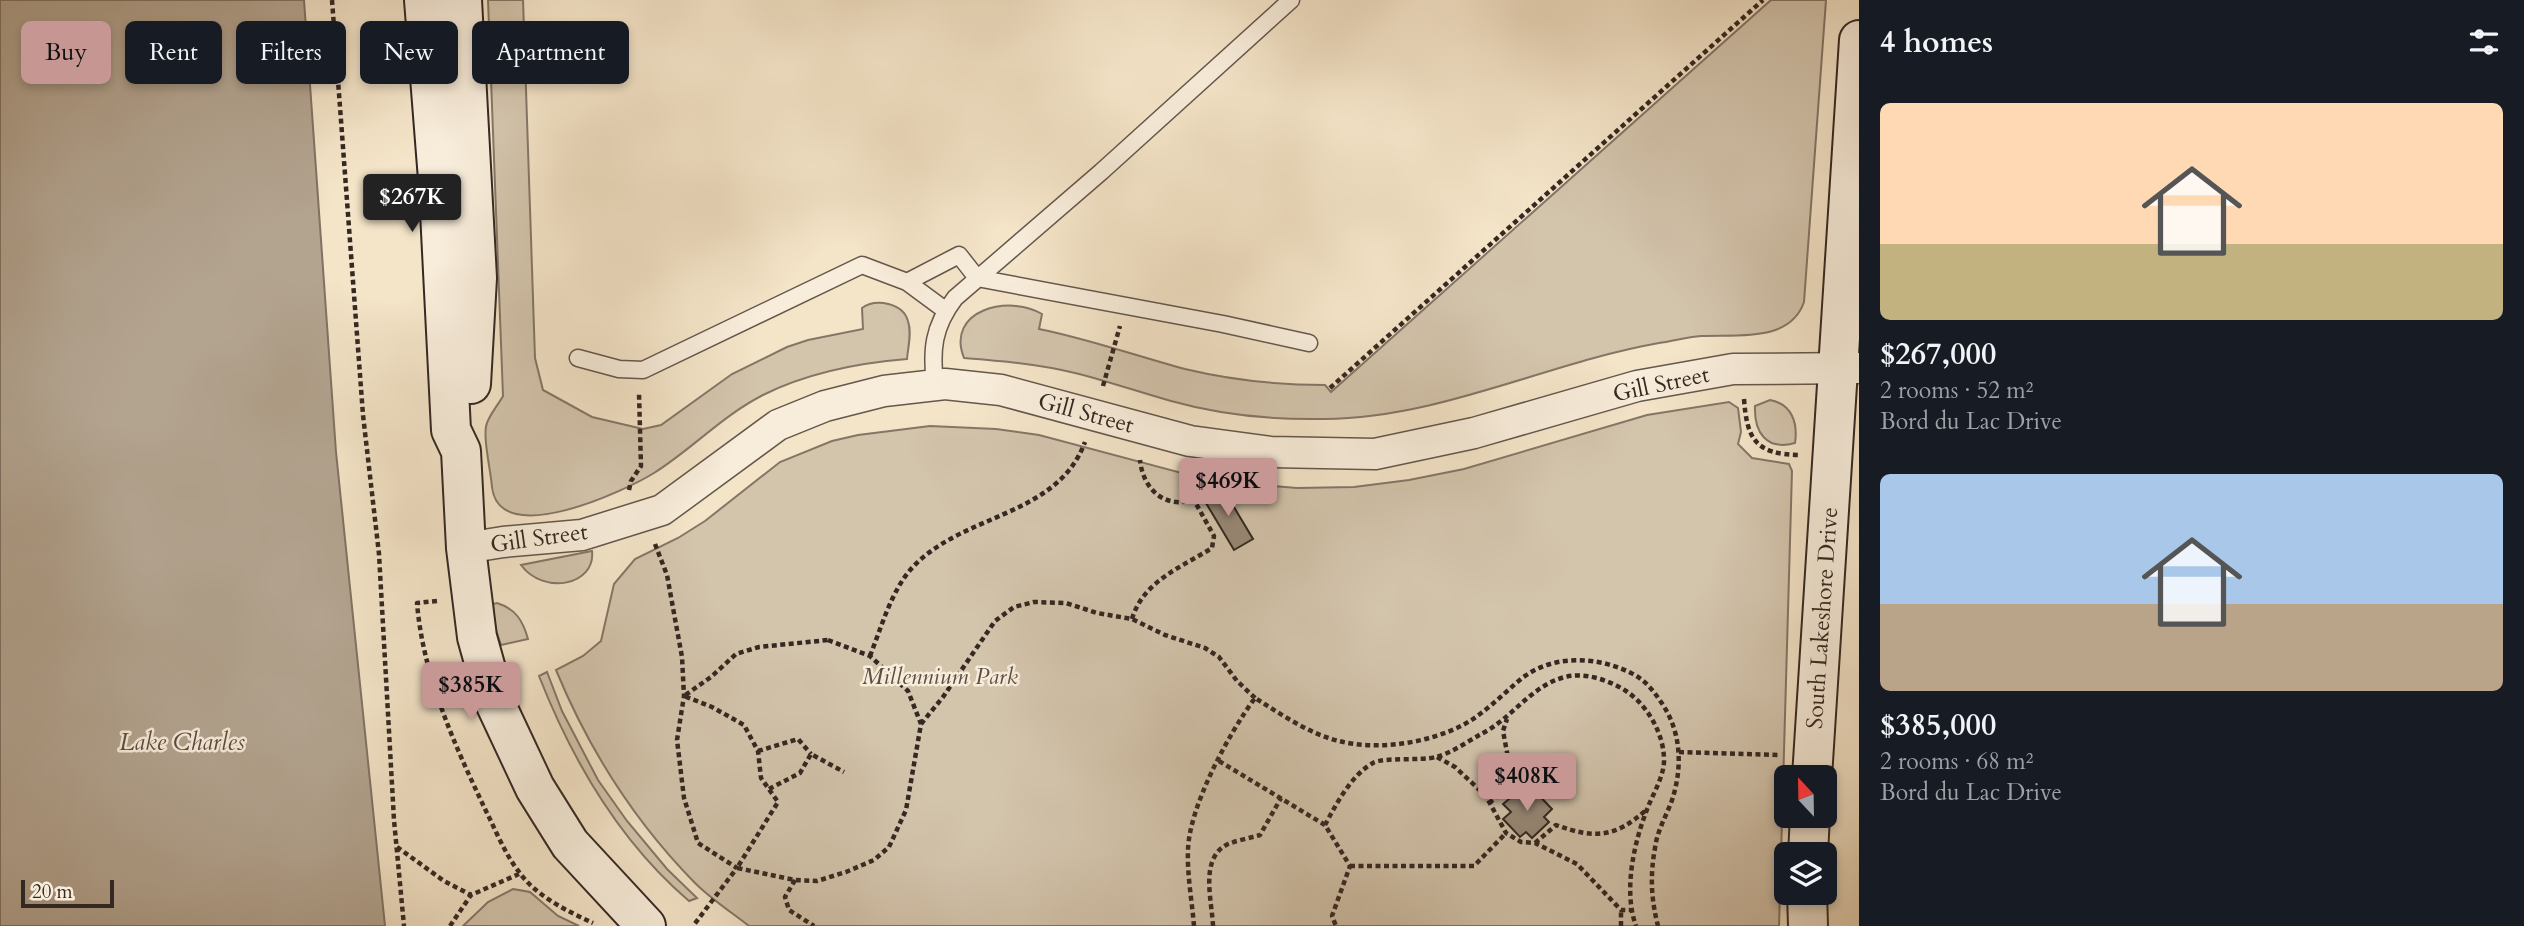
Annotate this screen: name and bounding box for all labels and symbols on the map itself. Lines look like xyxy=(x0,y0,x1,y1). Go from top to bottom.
pin: $267K xyxy=(363,174,461,234)
street label: Gill Street xyxy=(1610,359,1712,409)
street label: Gill Street xyxy=(1035,385,1137,441)
pin: $469K xyxy=(1179,458,1277,518)
street label: South Lakeshore Drive xyxy=(1799,506,1845,730)
street label: Gill Street xyxy=(488,516,590,560)
park label: Millennium Park xyxy=(862,661,1019,692)
pin: $385K xyxy=(422,662,520,722)
water label: Lake Charles xyxy=(119,726,245,759)
pin: $408K xyxy=(1478,754,1576,813)
north arrow xyxy=(1774,765,1838,828)
scale bar xyxy=(21,877,114,909)

